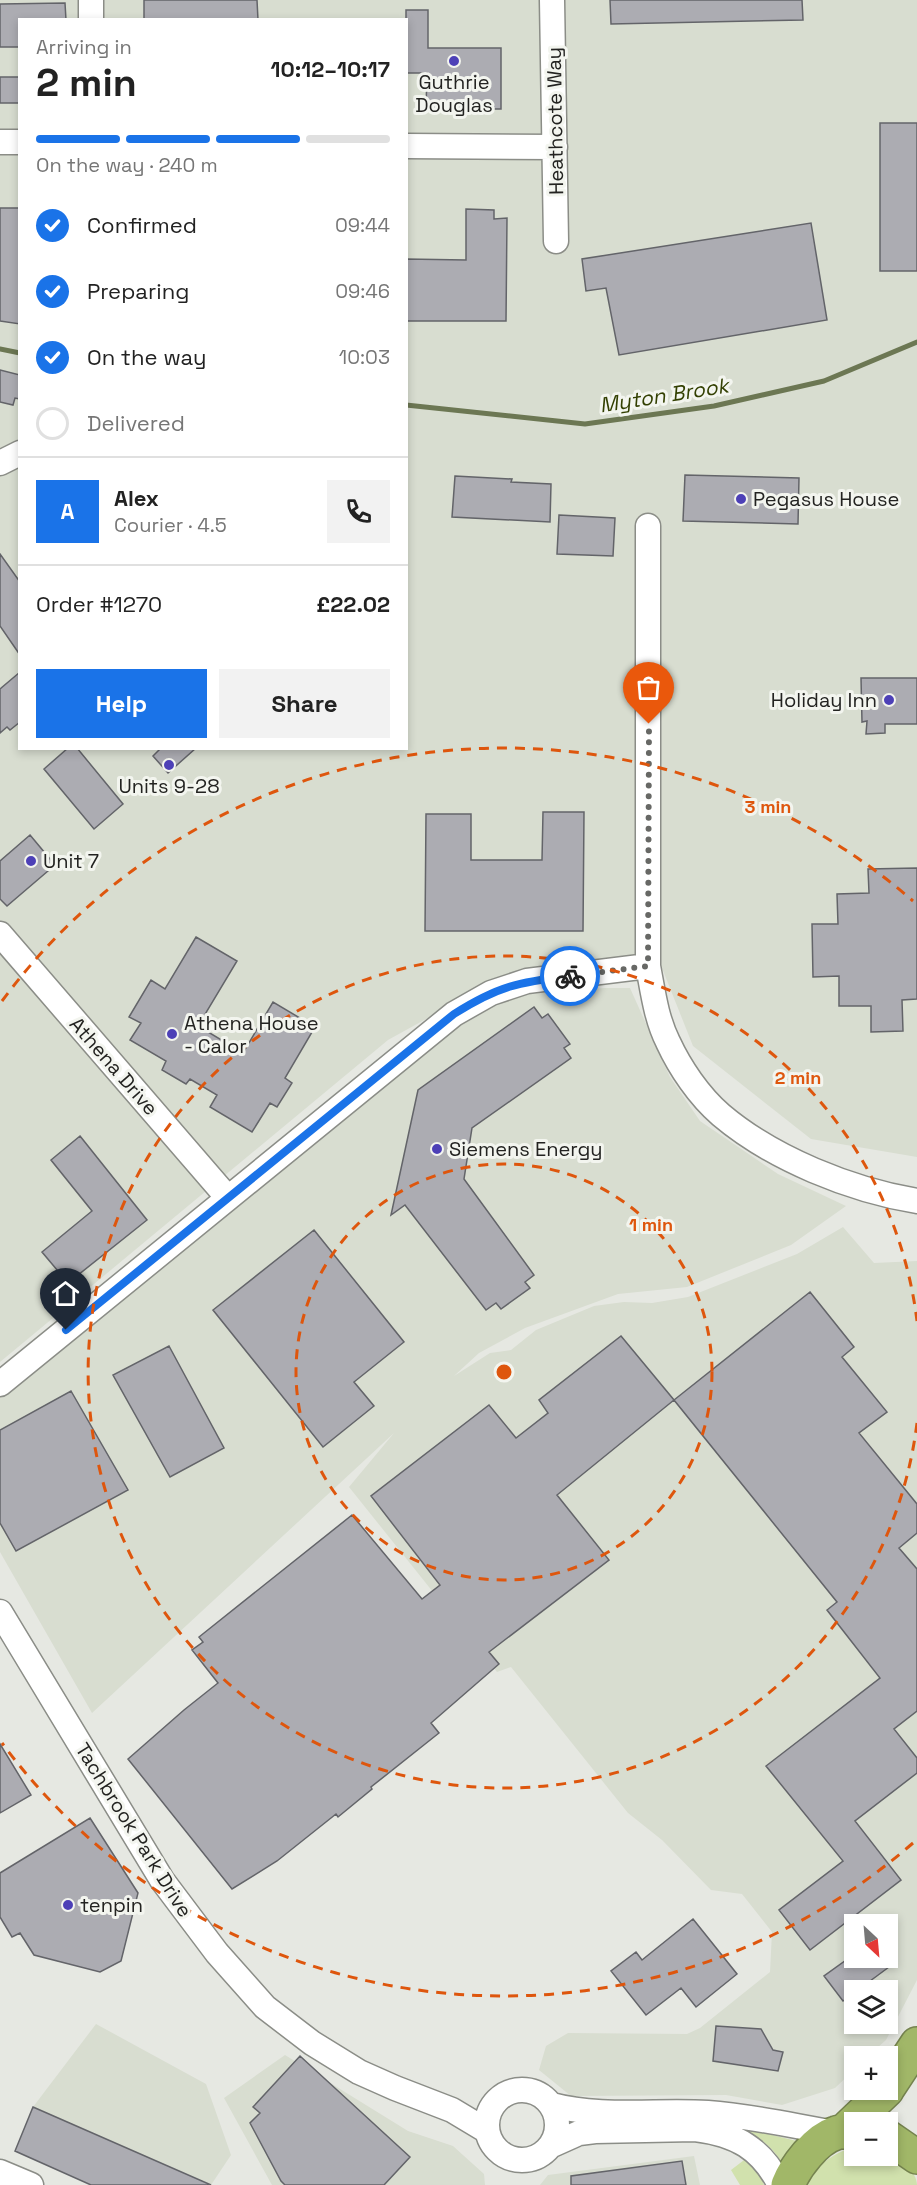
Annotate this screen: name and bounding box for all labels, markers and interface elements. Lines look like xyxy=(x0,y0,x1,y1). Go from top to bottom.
text: Arriving in xyxy=(36,34,132,60)
street label: Heathcote Way xyxy=(541,47,569,195)
marker: Guthrie Douglas xyxy=(447,54,461,68)
text: 10:12–10:17 xyxy=(270,55,390,83)
text: 2 min xyxy=(36,58,137,107)
place label: Guthrie Douglas xyxy=(415,69,493,118)
text: On the way · 240 m xyxy=(36,152,218,178)
icon: check xyxy=(36,209,69,242)
text: Confirmed xyxy=(87,211,197,239)
text: 09:44 xyxy=(335,212,390,238)
icon: check xyxy=(36,275,69,308)
text: Preparing xyxy=(87,277,189,305)
text: 09:46 xyxy=(335,278,390,304)
icon: check xyxy=(36,341,69,374)
text: On the way xyxy=(87,343,206,371)
text: 10:03 xyxy=(339,344,390,370)
water label: Myton Brook xyxy=(598,371,733,419)
text: Delivered xyxy=(87,409,185,437)
button: phone xyxy=(327,480,390,543)
text: Alex xyxy=(114,484,159,512)
place label: Pegasus House xyxy=(753,486,899,512)
marker: Pegasus House xyxy=(734,492,748,506)
text: A xyxy=(61,497,74,525)
text: Courier · 4.5 xyxy=(114,512,227,538)
text: Order #1270 xyxy=(36,590,162,618)
text: £22.02 xyxy=(316,590,390,618)
pin xyxy=(623,662,674,724)
button: Help xyxy=(36,669,207,738)
button: Share xyxy=(219,669,390,738)
icon: bag xyxy=(632,671,665,704)
place label: Holiday Inn xyxy=(771,687,877,713)
marker: Holiday Inn xyxy=(882,693,896,707)
marker: Units 9-28 xyxy=(162,758,176,772)
place label: Units 9-28 xyxy=(118,773,220,799)
text: 3 min xyxy=(745,795,791,818)
place label: Unit 7 xyxy=(43,848,99,874)
marker: Unit 7 xyxy=(24,854,38,868)
courier xyxy=(540,946,600,1006)
icon: bike xyxy=(554,960,587,993)
place label: Athena House - Calor xyxy=(184,1010,319,1059)
street label: Athena Drive xyxy=(64,1011,164,1121)
marker: Athena House - Calor xyxy=(165,1027,179,1041)
text: 2 min xyxy=(775,1066,821,1089)
place label: Siemens Energy xyxy=(449,1136,603,1162)
marker: Siemens Energy xyxy=(430,1142,444,1156)
text: 1 min xyxy=(629,1213,673,1236)
pin xyxy=(40,1268,91,1330)
icon: home xyxy=(49,1277,82,1310)
centre of rings xyxy=(494,1362,514,1382)
street label: Tachbrook Park Drive xyxy=(70,1738,198,1922)
place label: tenpin xyxy=(80,1892,143,1918)
marker: tenpin xyxy=(61,1898,75,1912)
north arrow xyxy=(844,1914,898,1968)
map controls xyxy=(844,1914,898,2166)
button: layers xyxy=(844,1980,898,2034)
button: + xyxy=(844,2046,898,2100)
button: − xyxy=(844,2112,898,2166)

